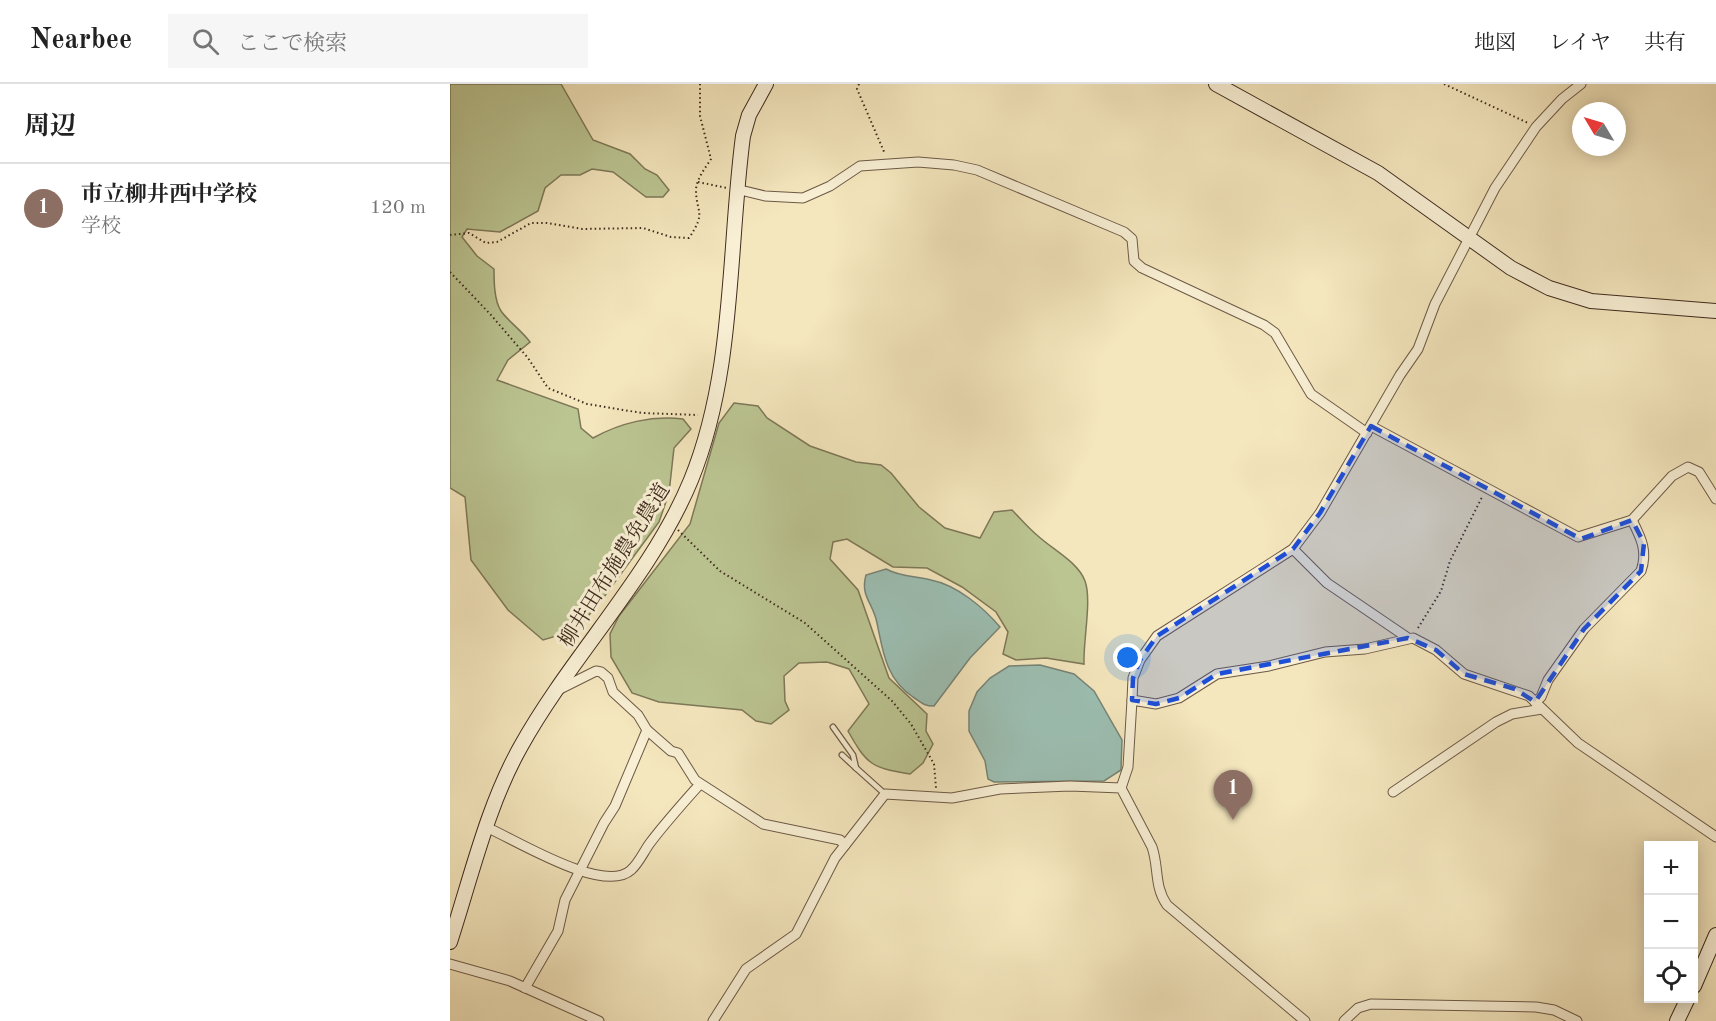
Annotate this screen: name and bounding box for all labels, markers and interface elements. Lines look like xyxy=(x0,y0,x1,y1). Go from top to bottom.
search box xyxy=(168,14,588,68)
icon: search xyxy=(189,25,222,58)
text: Nearbee xyxy=(30,27,132,55)
text: ここで検索 xyxy=(237,33,347,55)
text: 地図 xyxy=(1474,33,1516,54)
text: レイヤ xyxy=(1549,33,1611,54)
text: 共有 xyxy=(1644,33,1686,54)
north arrow xyxy=(1572,102,1626,156)
text: 周辺 xyxy=(24,114,76,140)
text: 市立柳井西中学校 xyxy=(81,184,257,206)
text: 1 xyxy=(38,198,49,218)
text: 120 m xyxy=(370,198,426,218)
text: 学校 xyxy=(81,217,121,237)
street label: 柳井田布施農免農道 xyxy=(555,479,674,651)
your location xyxy=(1113,643,1142,672)
pin: 1 xyxy=(1214,770,1252,820)
map controls xyxy=(1644,841,1698,1003)
button: + xyxy=(1644,841,1698,895)
button: − xyxy=(1644,895,1698,949)
button: locate xyxy=(1644,949,1698,1003)

